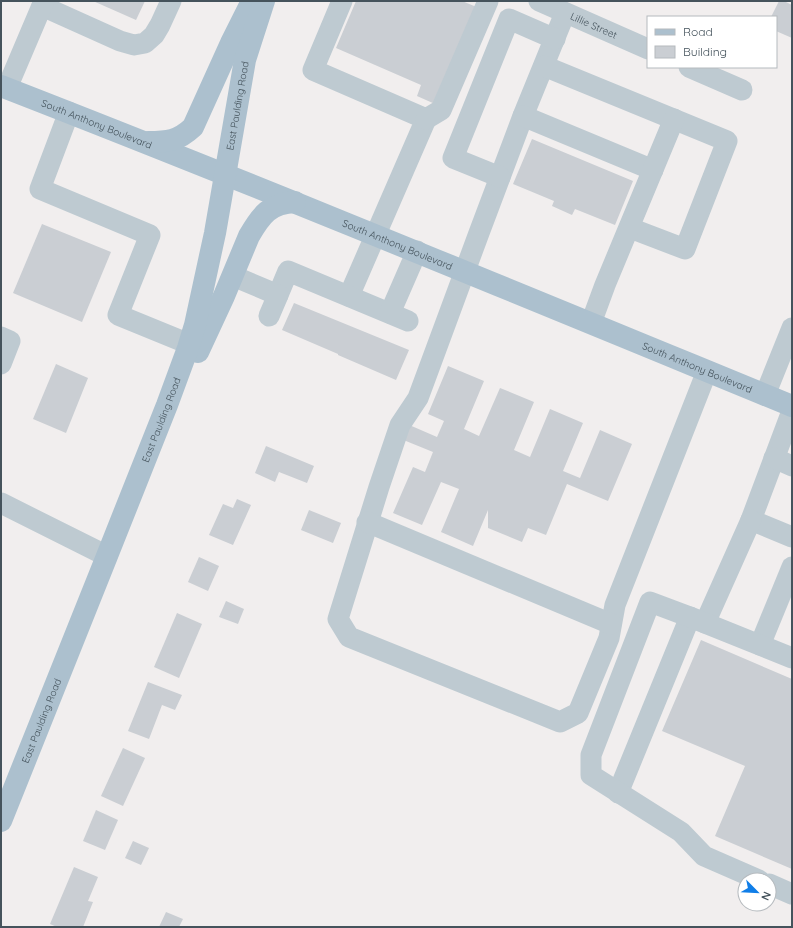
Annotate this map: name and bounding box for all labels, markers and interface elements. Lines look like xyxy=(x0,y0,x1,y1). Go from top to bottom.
street label: Lillie Street xyxy=(568,9,620,41)
legend xyxy=(647,16,777,68)
text: Road xyxy=(683,24,713,39)
text: Building xyxy=(683,44,727,59)
street label: East Paulding Road xyxy=(223,60,251,151)
street label: South Anthony Boulevard xyxy=(40,96,154,151)
street label: South Anthony Boulevard xyxy=(341,216,455,273)
street label: South Anthony Boulevard xyxy=(640,339,754,396)
street label: East Paulding Road xyxy=(138,375,183,464)
street label: East Paulding Road xyxy=(18,676,64,765)
north arrow xyxy=(737,872,777,912)
text: N xyxy=(758,890,774,903)

